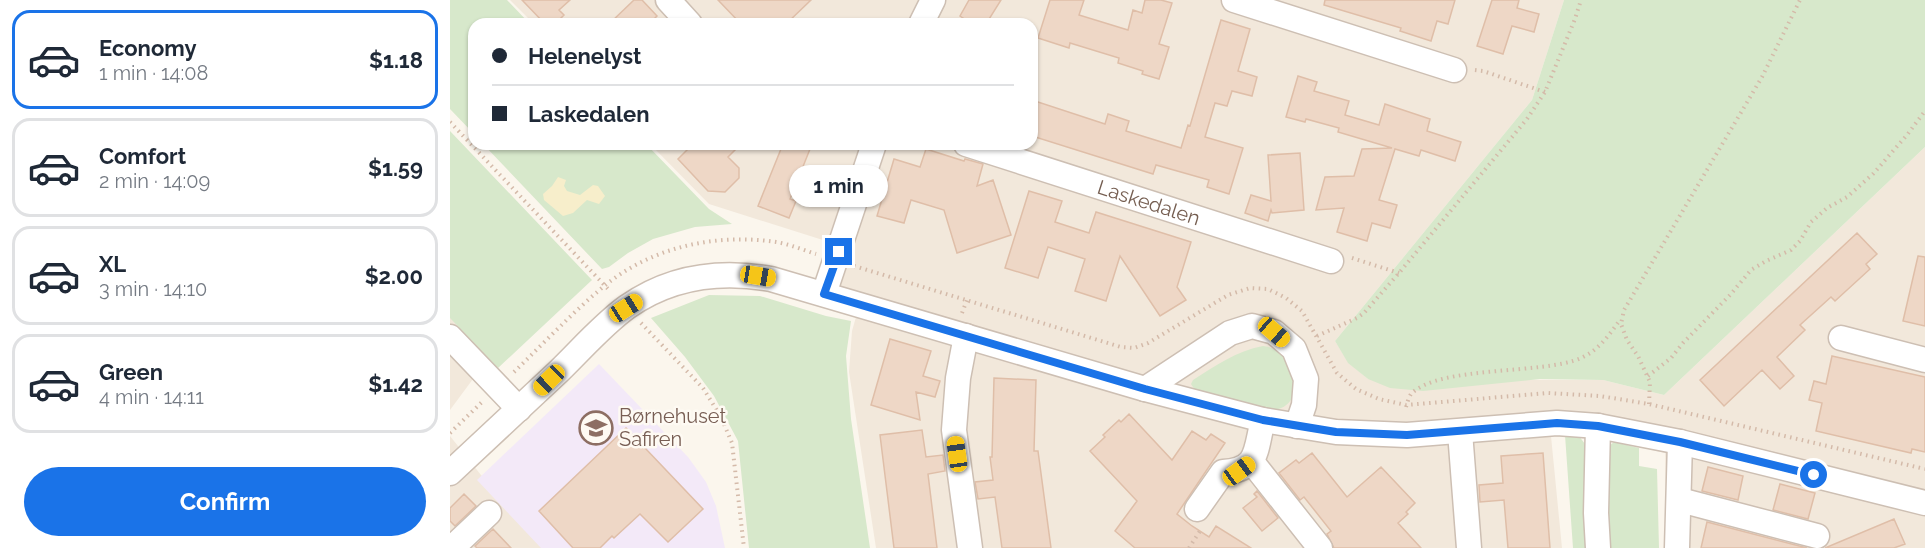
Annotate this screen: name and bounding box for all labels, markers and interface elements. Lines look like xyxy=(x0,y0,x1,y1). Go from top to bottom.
icon: car xyxy=(27,33,81,87)
text: Economy xyxy=(99,35,197,61)
text: Helenelyst xyxy=(528,43,641,69)
text: $1.18 xyxy=(369,47,423,73)
text: 1 min · 14:08 xyxy=(99,61,208,85)
text: Laskedalen xyxy=(528,101,649,127)
icon: car xyxy=(27,141,81,195)
text: Comfort xyxy=(99,143,186,169)
text: $1.59 xyxy=(368,155,423,181)
callout: 1 min xyxy=(790,165,888,207)
text: 2 min · 14:09 xyxy=(99,169,210,193)
text: 1 min xyxy=(813,174,864,198)
street label: Laskedalen xyxy=(1095,175,1203,230)
route end xyxy=(825,238,852,265)
icon: car xyxy=(27,249,81,303)
text: XL xyxy=(99,251,126,277)
text: $2.00 xyxy=(365,263,423,289)
car xyxy=(739,264,777,288)
text: 3 min · 14:10 xyxy=(99,277,207,301)
car xyxy=(606,291,646,325)
car xyxy=(1255,313,1293,351)
icon: car xyxy=(27,357,81,411)
text: Green xyxy=(99,359,163,385)
car xyxy=(530,361,568,399)
text: $1.42 xyxy=(368,371,423,397)
text: 4 min · 14:11 xyxy=(99,385,204,409)
place label: Børnehuset Safiren xyxy=(619,404,726,451)
school or university icon: Børnehuset Safiren xyxy=(578,410,614,446)
car xyxy=(946,435,968,473)
car xyxy=(1219,453,1259,489)
route start xyxy=(1800,461,1827,488)
button: Confirm xyxy=(24,467,426,536)

